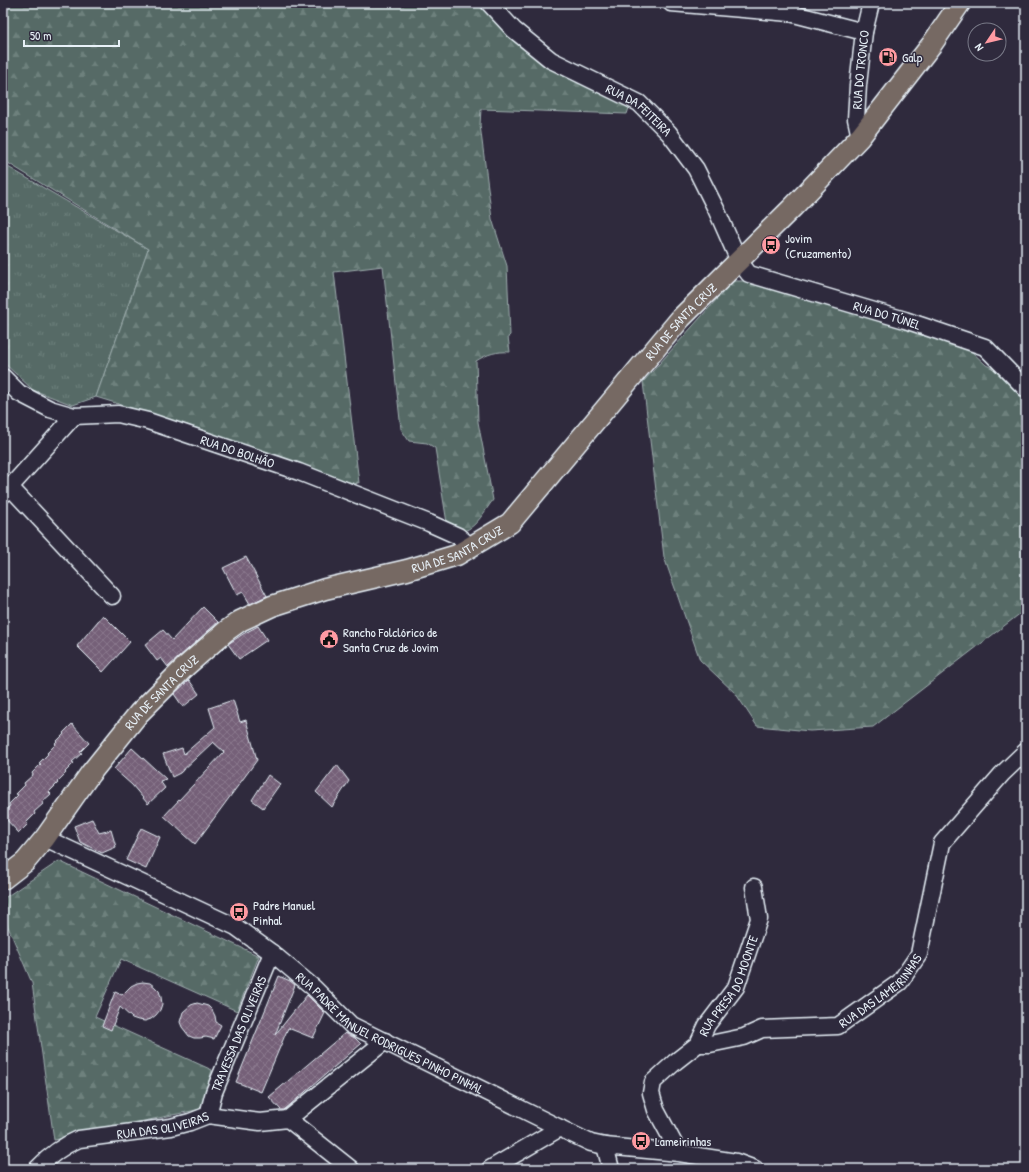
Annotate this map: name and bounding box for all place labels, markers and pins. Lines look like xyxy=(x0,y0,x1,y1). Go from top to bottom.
fuel station icon: Galp xyxy=(877,46,899,68)
place label: Galp xyxy=(902,48,923,66)
place label: Jovim (Cruzamento) xyxy=(785,229,852,262)
bus stop icon: Jovim (Cruzamento) xyxy=(760,234,782,256)
place label: Rancho Folclórico de Santa Cruz de Jovim xyxy=(343,623,439,656)
public building icon: Rancho Folclórico de Santa Cruz de Jovim xyxy=(318,628,340,650)
place label: Padre Manuel Pinhal xyxy=(253,896,316,929)
bus stop icon: Padre Manuel Pinhal xyxy=(228,901,250,923)
bus stop icon: Lameirinhas xyxy=(630,1130,652,1152)
place label: Lameirinhas xyxy=(655,1132,711,1150)

